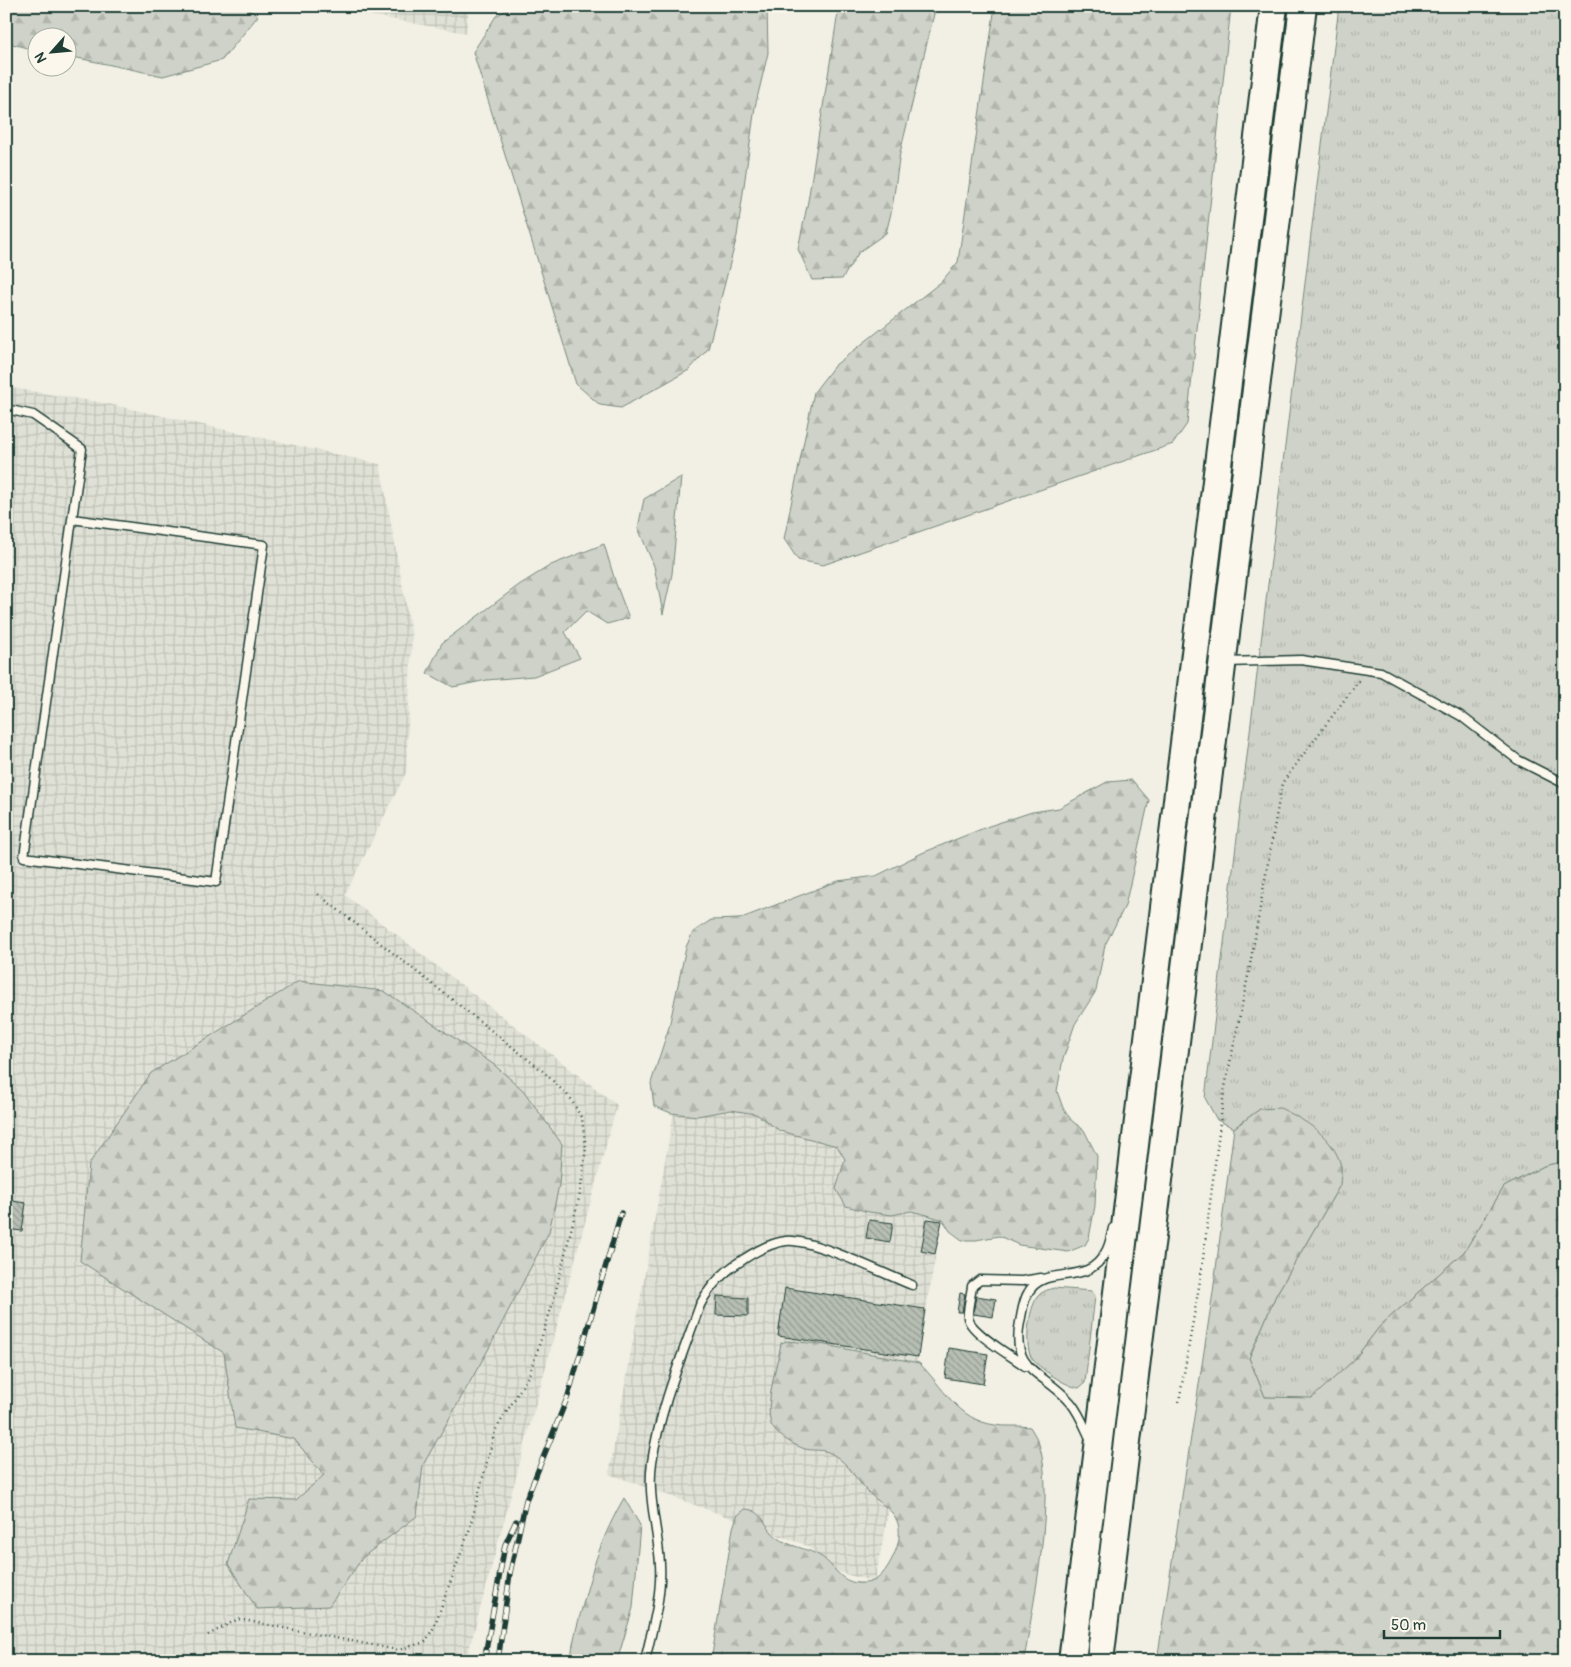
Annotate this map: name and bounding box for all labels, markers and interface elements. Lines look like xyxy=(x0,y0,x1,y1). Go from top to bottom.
north arrow xyxy=(28,28,78,78)
text: N xyxy=(31,50,51,66)
scale bar xyxy=(1384,1607,1500,1639)
text: 50 m xyxy=(1391,1616,1426,1635)

